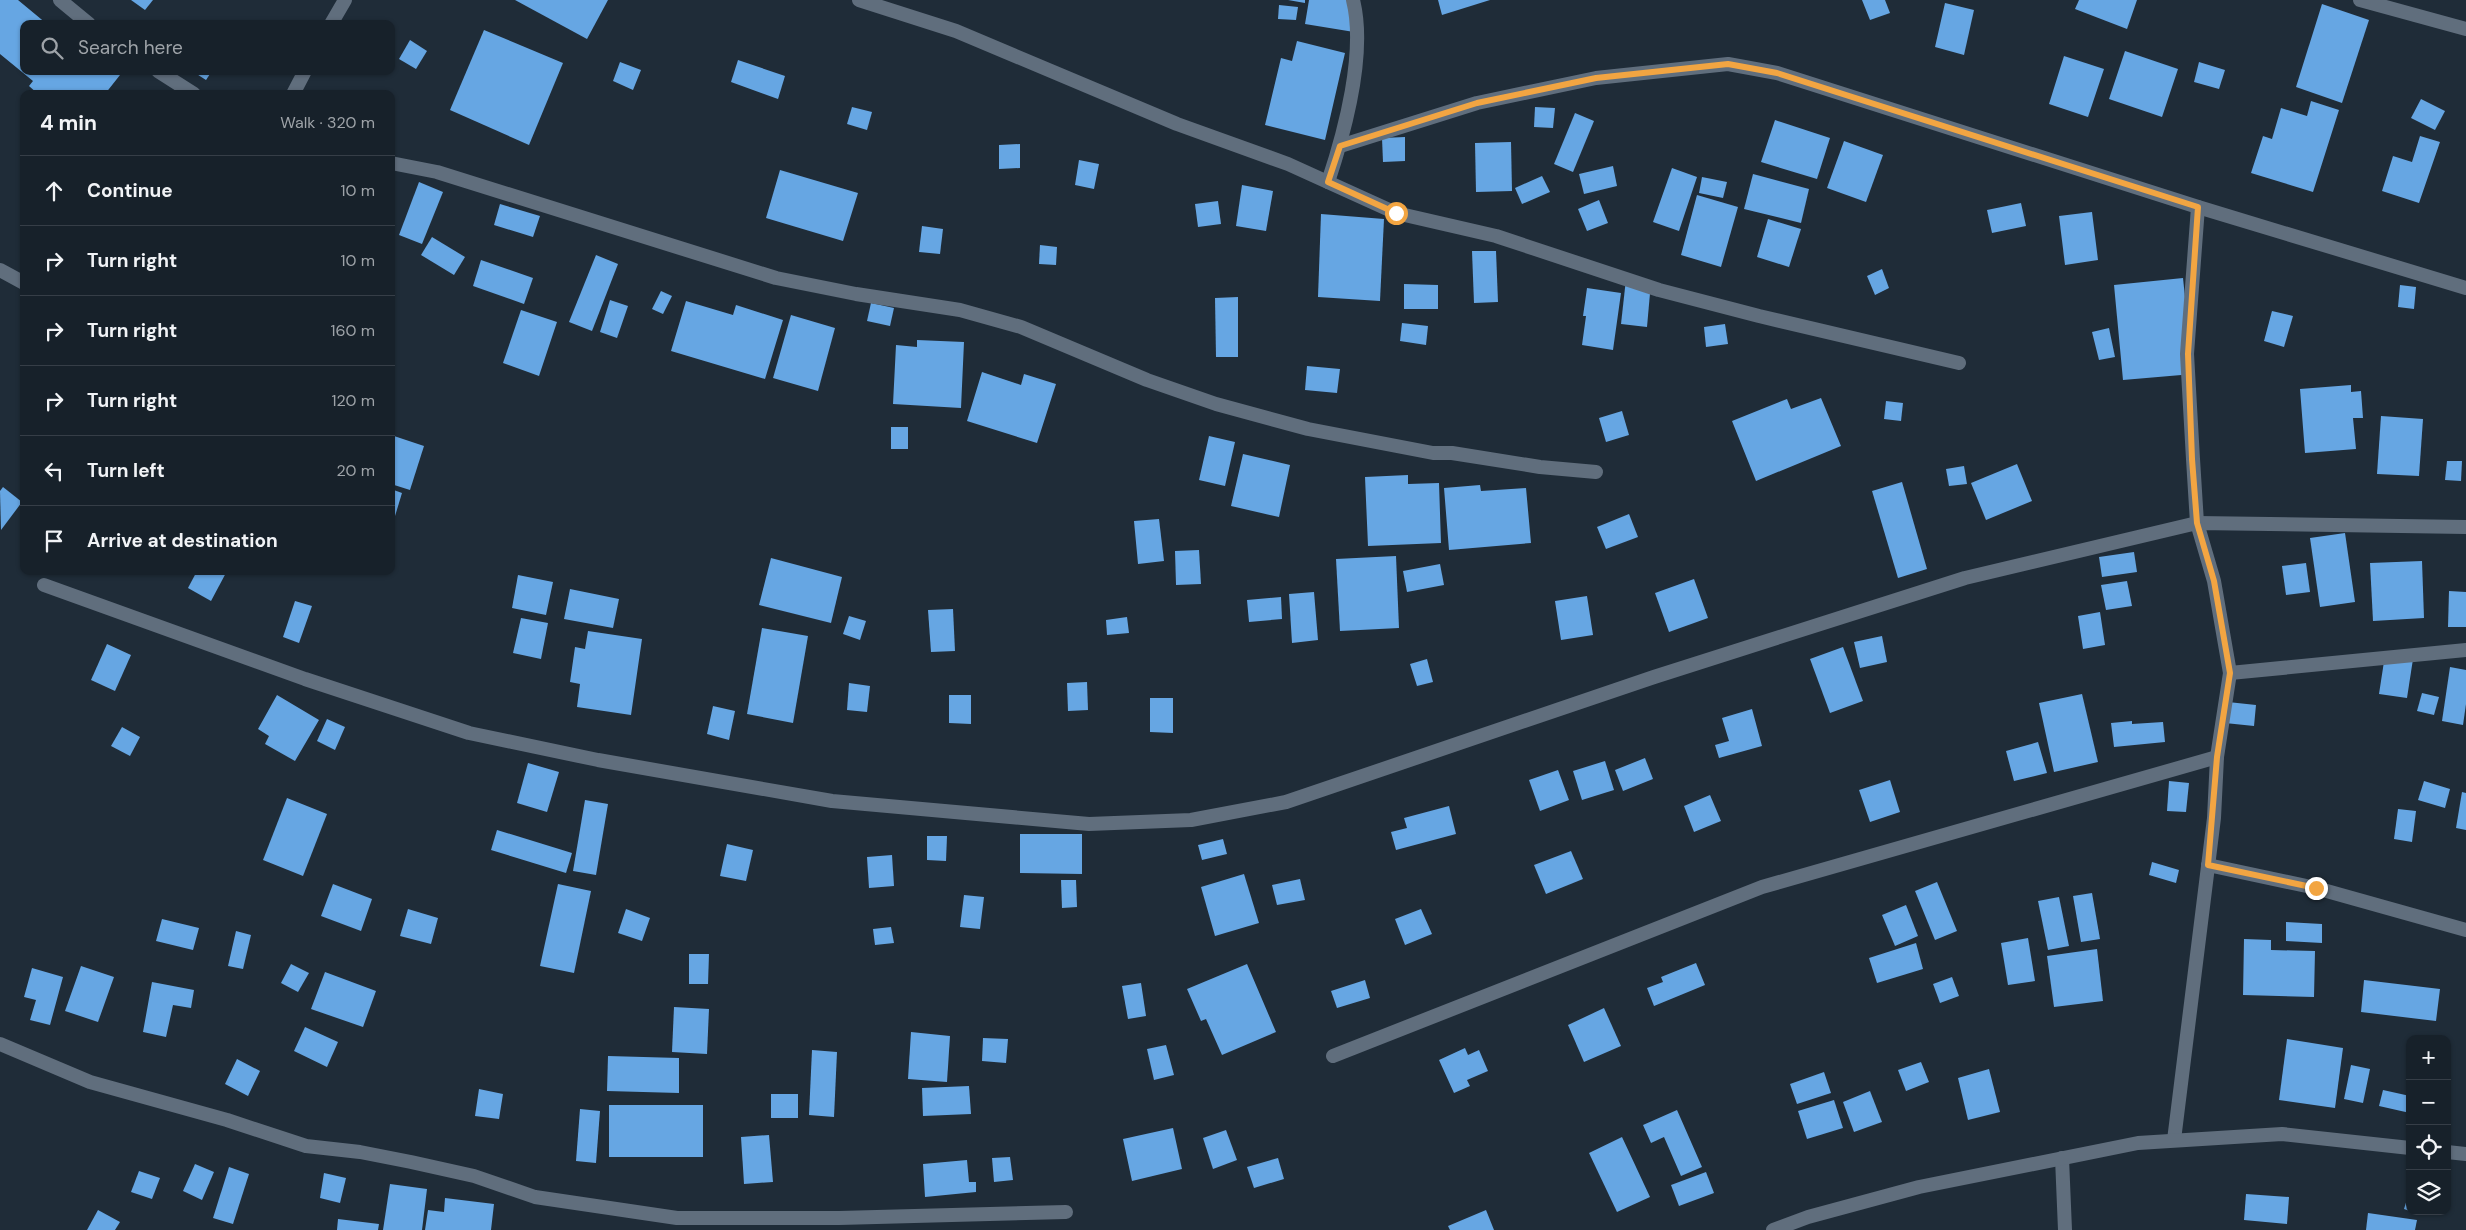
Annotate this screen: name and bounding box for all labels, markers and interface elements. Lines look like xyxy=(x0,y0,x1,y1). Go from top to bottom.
search box xyxy=(20,20,395,75)
icon: search xyxy=(38,34,66,62)
text: Search here xyxy=(78,35,183,60)
text: 4 min xyxy=(40,109,97,137)
text: Walk · 320 m xyxy=(280,112,375,133)
icon: ahead xyxy=(40,177,68,205)
text: Continue xyxy=(87,178,173,203)
text: 10 m xyxy=(341,180,375,201)
route start xyxy=(1385,202,1408,225)
icon: right xyxy=(40,247,68,275)
text: Turn right xyxy=(87,248,177,273)
text: 10 m xyxy=(341,250,375,271)
icon: right xyxy=(40,317,68,345)
text: Turn right xyxy=(87,318,177,343)
text: 160 m xyxy=(331,320,375,341)
icon: right xyxy=(40,387,68,415)
text: Turn right xyxy=(87,388,177,413)
text: 120 m xyxy=(331,390,375,411)
icon: left xyxy=(40,457,68,485)
text: Turn left xyxy=(87,458,165,483)
text: 20 m xyxy=(336,460,375,481)
icon: arrive xyxy=(40,527,68,555)
text: Arrive at destination xyxy=(87,528,278,553)
route end xyxy=(2305,877,2328,900)
map controls xyxy=(2406,1035,2451,1215)
button: + xyxy=(2406,1035,2451,1080)
button: − xyxy=(2406,1080,2451,1125)
button: locate xyxy=(2406,1125,2451,1170)
button: layers xyxy=(2406,1170,2451,1215)

